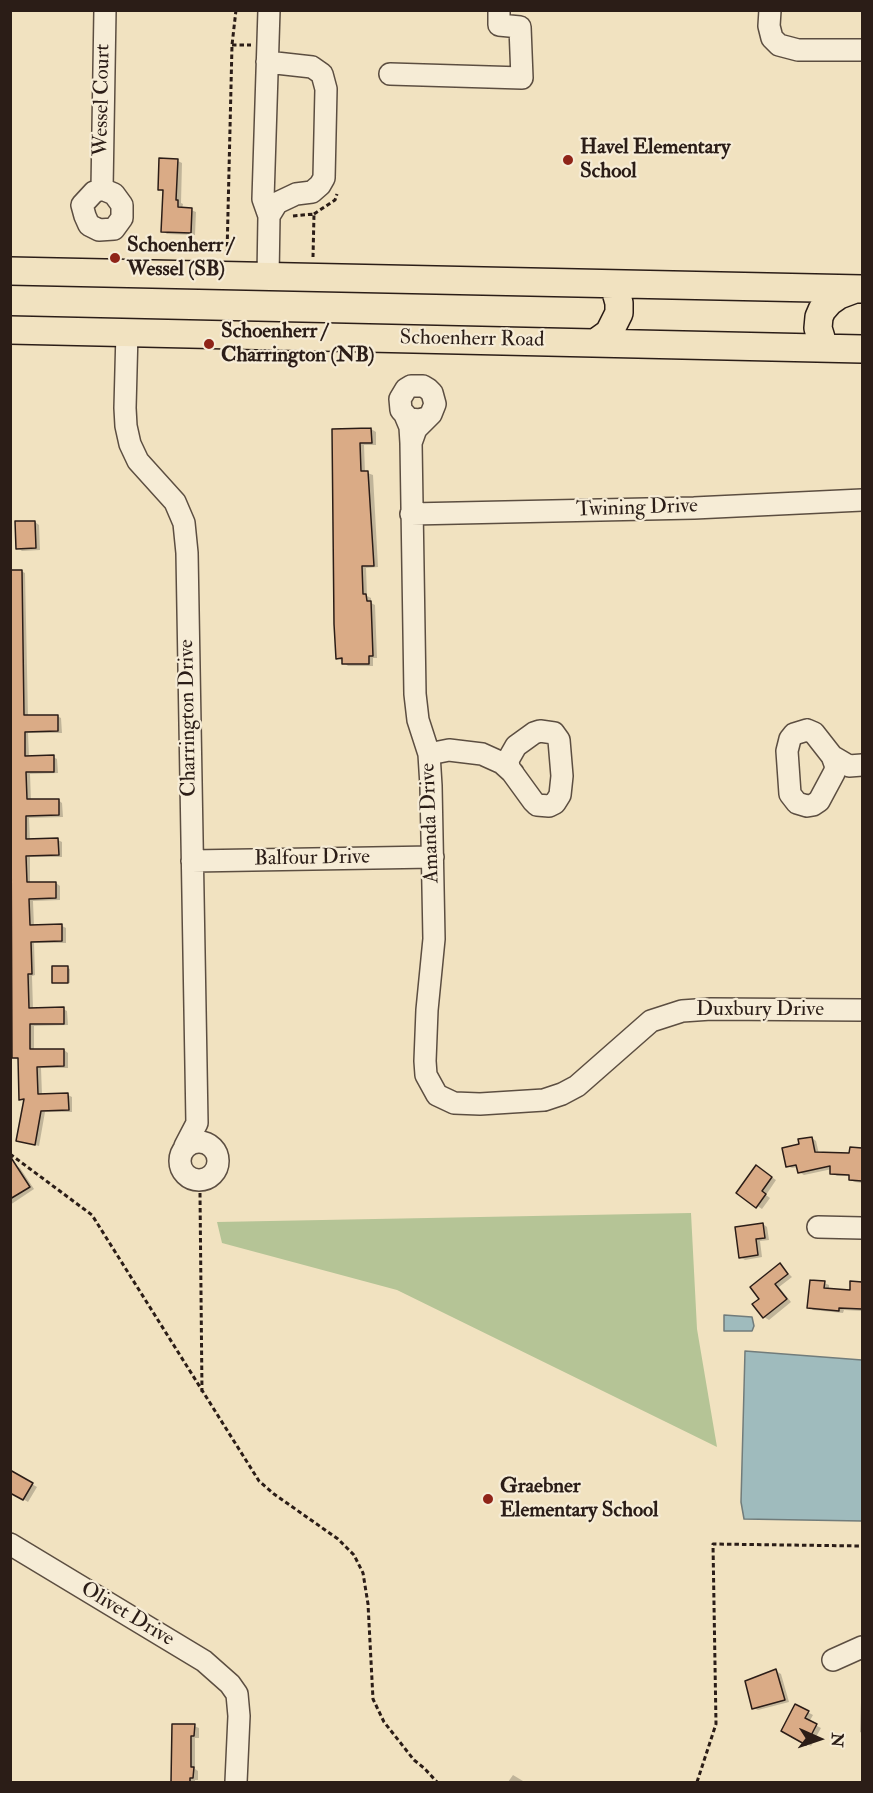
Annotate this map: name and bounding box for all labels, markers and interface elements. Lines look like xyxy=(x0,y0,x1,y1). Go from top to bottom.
street label: Wessel Court xyxy=(89,44,117,156)
place label: Havel Elementary School xyxy=(580,135,730,185)
marker: Havel Elementary School xyxy=(561,153,575,167)
place label: Schoenherr / Wessel (SB) xyxy=(127,233,233,283)
marker: Schoenherr / Wessel (SB) xyxy=(108,251,122,265)
place label: Schoenherr / Charrington (NB) xyxy=(221,319,375,369)
street label: Schoenherr Road xyxy=(399,326,545,354)
marker: Schoenherr / Charrington (NB) xyxy=(202,337,216,351)
street label: Twining Drive xyxy=(576,494,698,524)
street label: Charrington Drive xyxy=(175,639,203,797)
street label: Amanda Drive xyxy=(416,762,446,884)
street label: Balfour Drive xyxy=(254,845,370,873)
street label: Duxbury Drive xyxy=(696,997,824,1023)
place label: Graebner Elementary School xyxy=(500,1474,658,1524)
marker: Graebner Elementary School xyxy=(481,1492,495,1506)
street label: Olivet Drive xyxy=(76,1577,178,1653)
north arrow xyxy=(789,1709,849,1769)
text: N xyxy=(827,1732,847,1748)

